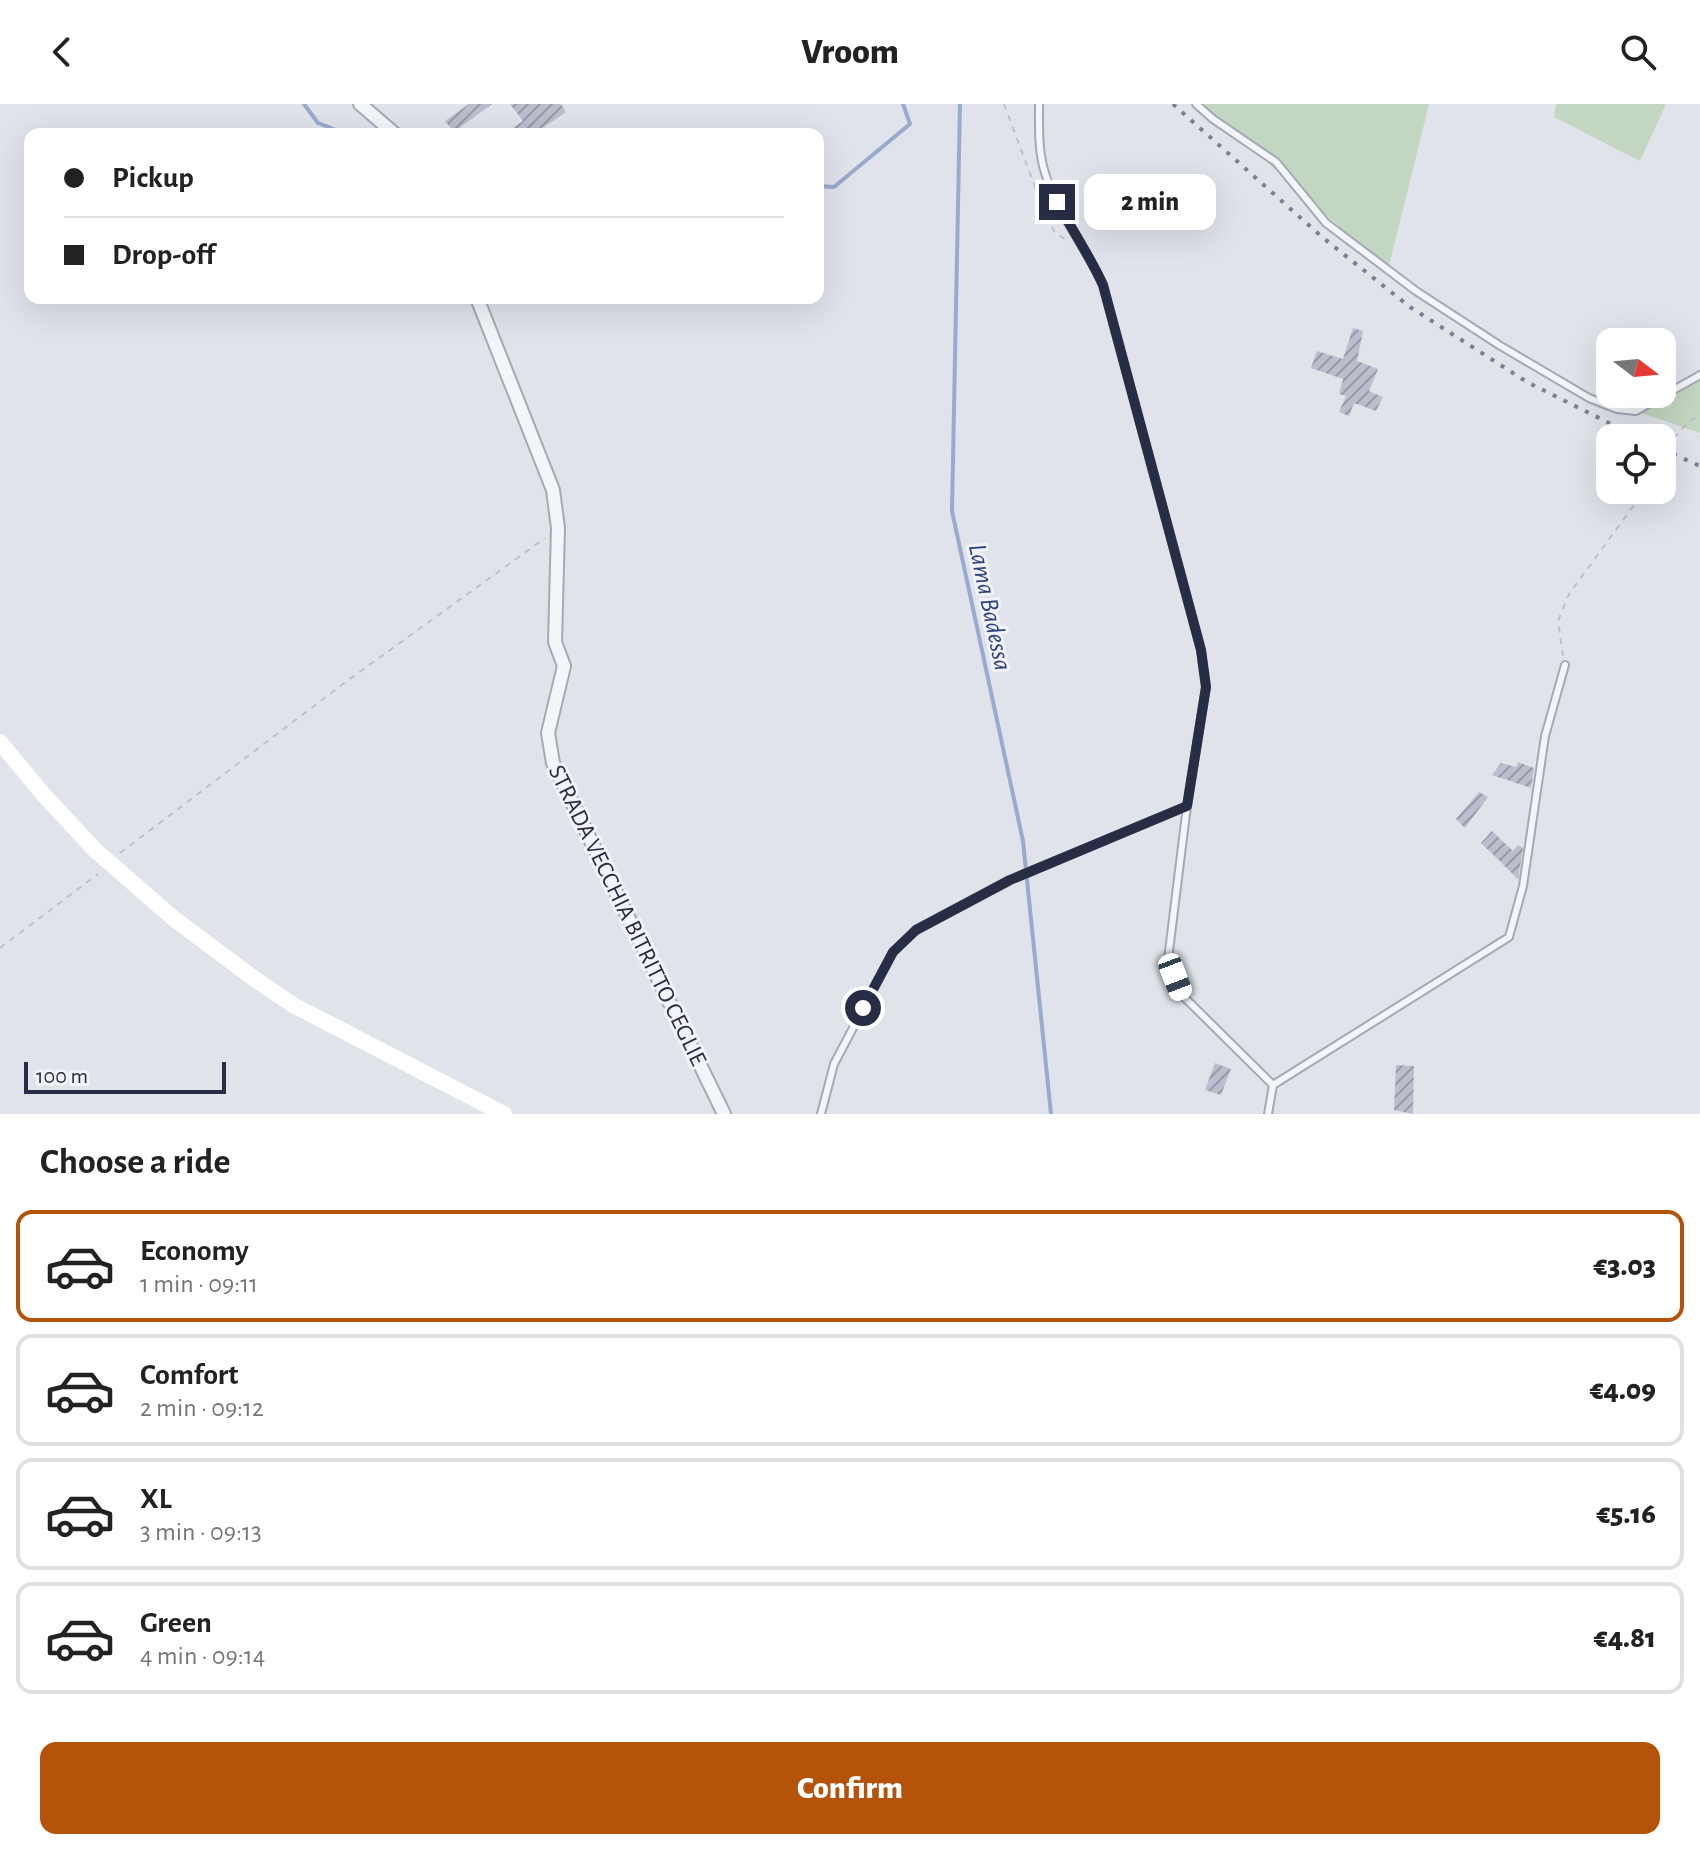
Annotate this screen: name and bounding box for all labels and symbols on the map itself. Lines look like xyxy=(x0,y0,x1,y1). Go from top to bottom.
callout: 2 min xyxy=(1085,174,1217,230)
route end xyxy=(1039,184,1075,220)
north arrow xyxy=(1596,328,1676,408)
water label: Lama Badessa xyxy=(964,541,1016,673)
street label: STRADA VECCHIA BITRITTO CEGLIE xyxy=(544,761,711,1070)
car xyxy=(1155,950,1195,1004)
route start xyxy=(845,990,881,1026)
scale bar xyxy=(24,1058,226,1094)

